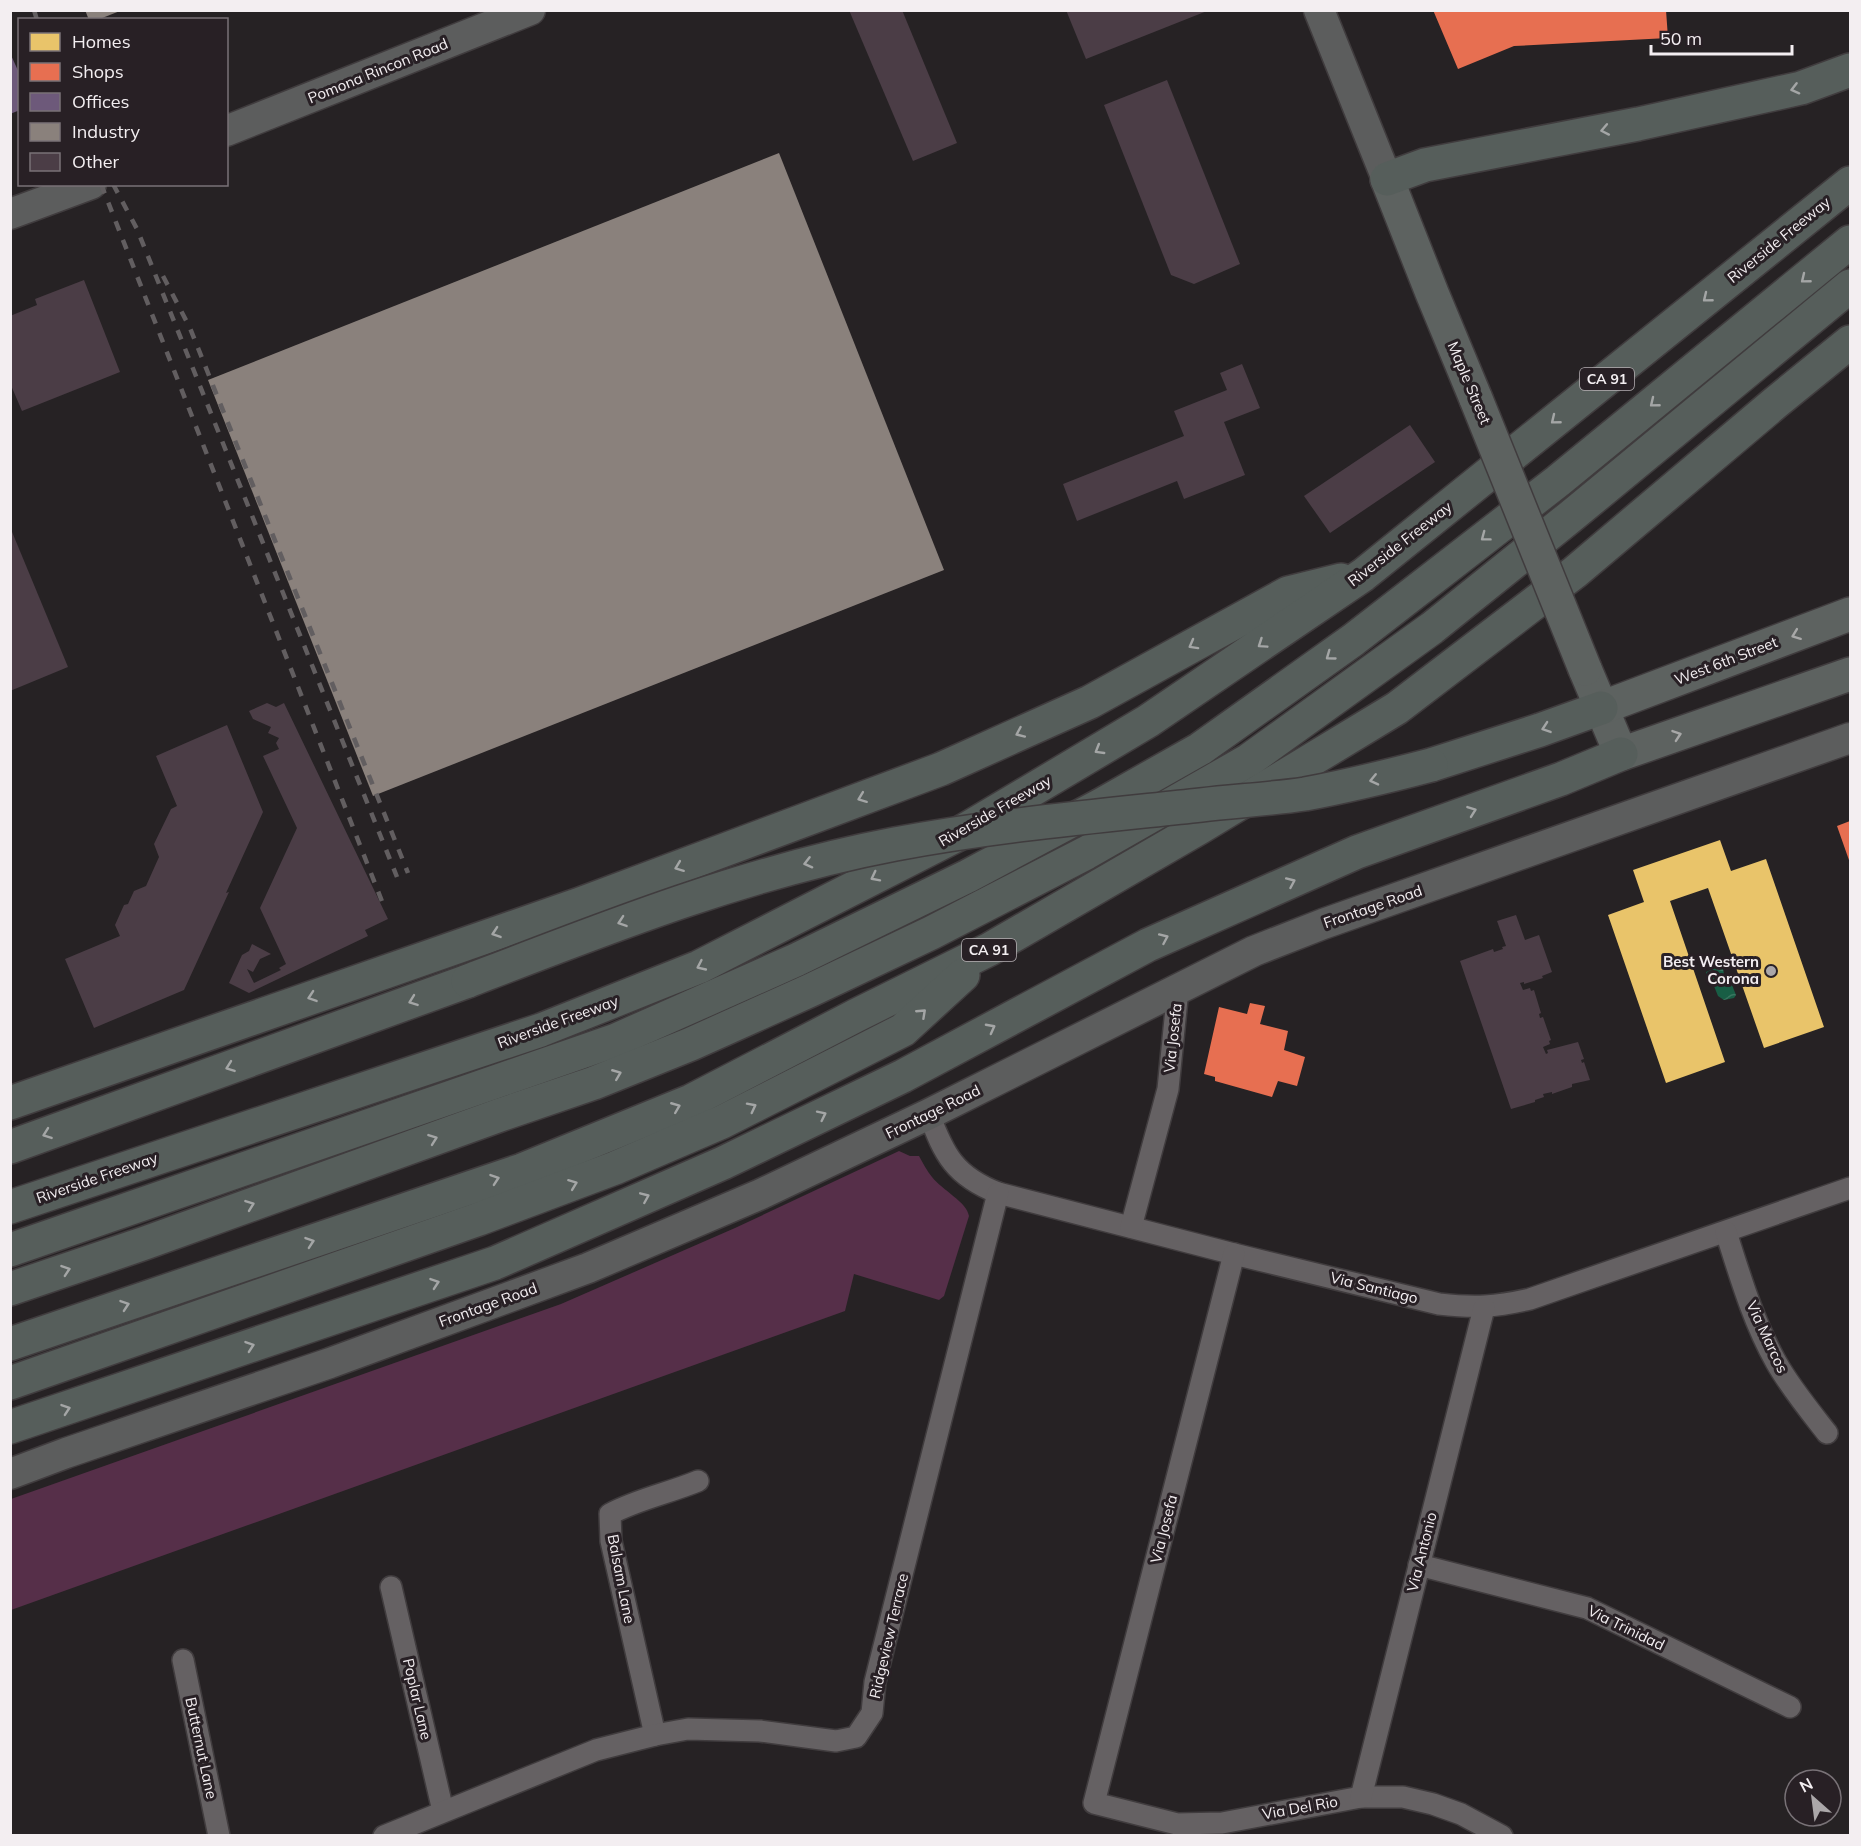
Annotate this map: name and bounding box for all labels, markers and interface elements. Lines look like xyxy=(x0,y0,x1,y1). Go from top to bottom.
legend xyxy=(18,18,228,186)
scale bar xyxy=(1651,18,1792,56)
text: 50 m xyxy=(1660,27,1702,50)
text: Homes xyxy=(72,30,131,53)
street label: Pomona Rincon Road xyxy=(305,34,451,107)
text: Shops xyxy=(72,60,124,83)
one-way arrow xyxy=(1790,81,1800,94)
text: Offices xyxy=(72,90,130,113)
text: Industry xyxy=(72,120,141,143)
one-way arrow xyxy=(1600,123,1610,136)
text: Other xyxy=(72,150,120,173)
street label: Riverside Freeway xyxy=(1723,192,1834,287)
one-way arrow xyxy=(1801,272,1812,283)
one-way arrow xyxy=(1703,291,1714,302)
street label: Maple Street xyxy=(1444,339,1495,427)
road number: CA 91 xyxy=(1580,368,1634,390)
one-way arrow xyxy=(1650,395,1661,406)
one-way arrow xyxy=(1551,413,1562,424)
street label: Riverside Freeway xyxy=(1344,497,1456,590)
one-way arrow xyxy=(1481,530,1492,541)
one-way arrow xyxy=(1791,628,1802,640)
street label: West 6th Street xyxy=(1672,632,1780,689)
one-way arrow xyxy=(1258,637,1269,648)
one-way arrow xyxy=(1189,638,1200,649)
one-way arrow xyxy=(1326,649,1337,660)
one-way arrow xyxy=(1541,721,1552,734)
one-way arrow xyxy=(1015,726,1026,738)
one-way arrow xyxy=(1671,729,1682,742)
one-way arrow xyxy=(1095,743,1105,754)
street label: Riverside Freeway xyxy=(935,771,1055,851)
one-way arrow xyxy=(1370,773,1380,786)
one-way arrow xyxy=(857,791,868,804)
one-way arrow xyxy=(1466,805,1477,818)
one-way arrow xyxy=(803,856,814,868)
one-way arrow xyxy=(675,859,685,872)
one-way arrow xyxy=(870,870,881,881)
one-way arrow xyxy=(1284,877,1295,889)
street label: Frontage Road xyxy=(1321,881,1425,932)
one-way arrow xyxy=(618,915,628,928)
one-way arrow xyxy=(491,926,502,938)
one-way arrow xyxy=(1158,933,1169,945)
road number: CA 91 xyxy=(962,939,1016,961)
place label: Best Western Corona xyxy=(1663,952,1759,988)
one-way arrow xyxy=(697,959,708,971)
marker: Best Western Corona xyxy=(1764,964,1778,978)
one-way arrow xyxy=(307,989,318,1002)
street label: Riverside Freeway xyxy=(495,991,621,1052)
one-way arrow xyxy=(409,993,419,1006)
street label: Via Josefa xyxy=(1159,1002,1186,1074)
one-way arrow xyxy=(915,1009,925,1020)
one-way arrow xyxy=(985,1024,996,1036)
one-way arrow xyxy=(225,1060,236,1073)
one-way arrow xyxy=(611,1069,622,1081)
street label: Frontage Road xyxy=(882,1080,983,1143)
one-way arrow xyxy=(670,1102,681,1115)
one-way arrow xyxy=(746,1103,756,1114)
one-way arrow xyxy=(815,1111,826,1123)
one-way arrow xyxy=(42,1126,53,1139)
one-way arrow xyxy=(427,1134,438,1147)
street label: Riverside Freeway xyxy=(34,1148,160,1207)
one-way arrow xyxy=(489,1174,500,1187)
one-way arrow xyxy=(567,1179,578,1191)
one-way arrow xyxy=(639,1193,650,1205)
one-way arrow xyxy=(244,1200,255,1213)
one-way arrow xyxy=(304,1236,315,1249)
one-way arrow xyxy=(60,1265,71,1277)
street label: Via Santiago xyxy=(1328,1267,1420,1308)
one-way arrow xyxy=(429,1278,440,1290)
street label: Frontage Road xyxy=(436,1278,540,1331)
street label: Via Marcos xyxy=(1742,1298,1792,1376)
one-way arrow xyxy=(119,1299,130,1312)
one-way arrow xyxy=(245,1340,255,1353)
one-way arrow xyxy=(60,1403,71,1416)
street label: Via Josefa xyxy=(1146,1493,1181,1565)
street label: Via Antonio xyxy=(1402,1510,1441,1594)
street label: Balsam Lane xyxy=(604,1533,639,1625)
street label: Ridgeview Terrace xyxy=(865,1571,912,1700)
street label: Via Trinidad xyxy=(1585,1601,1668,1654)
street label: Poplar Lane xyxy=(399,1656,436,1741)
street label: Butternut Lane xyxy=(181,1695,222,1800)
north arrow xyxy=(1783,1768,1843,1828)
text: N xyxy=(1796,1773,1816,1796)
street label: Via Del Rio xyxy=(1261,1792,1339,1823)

